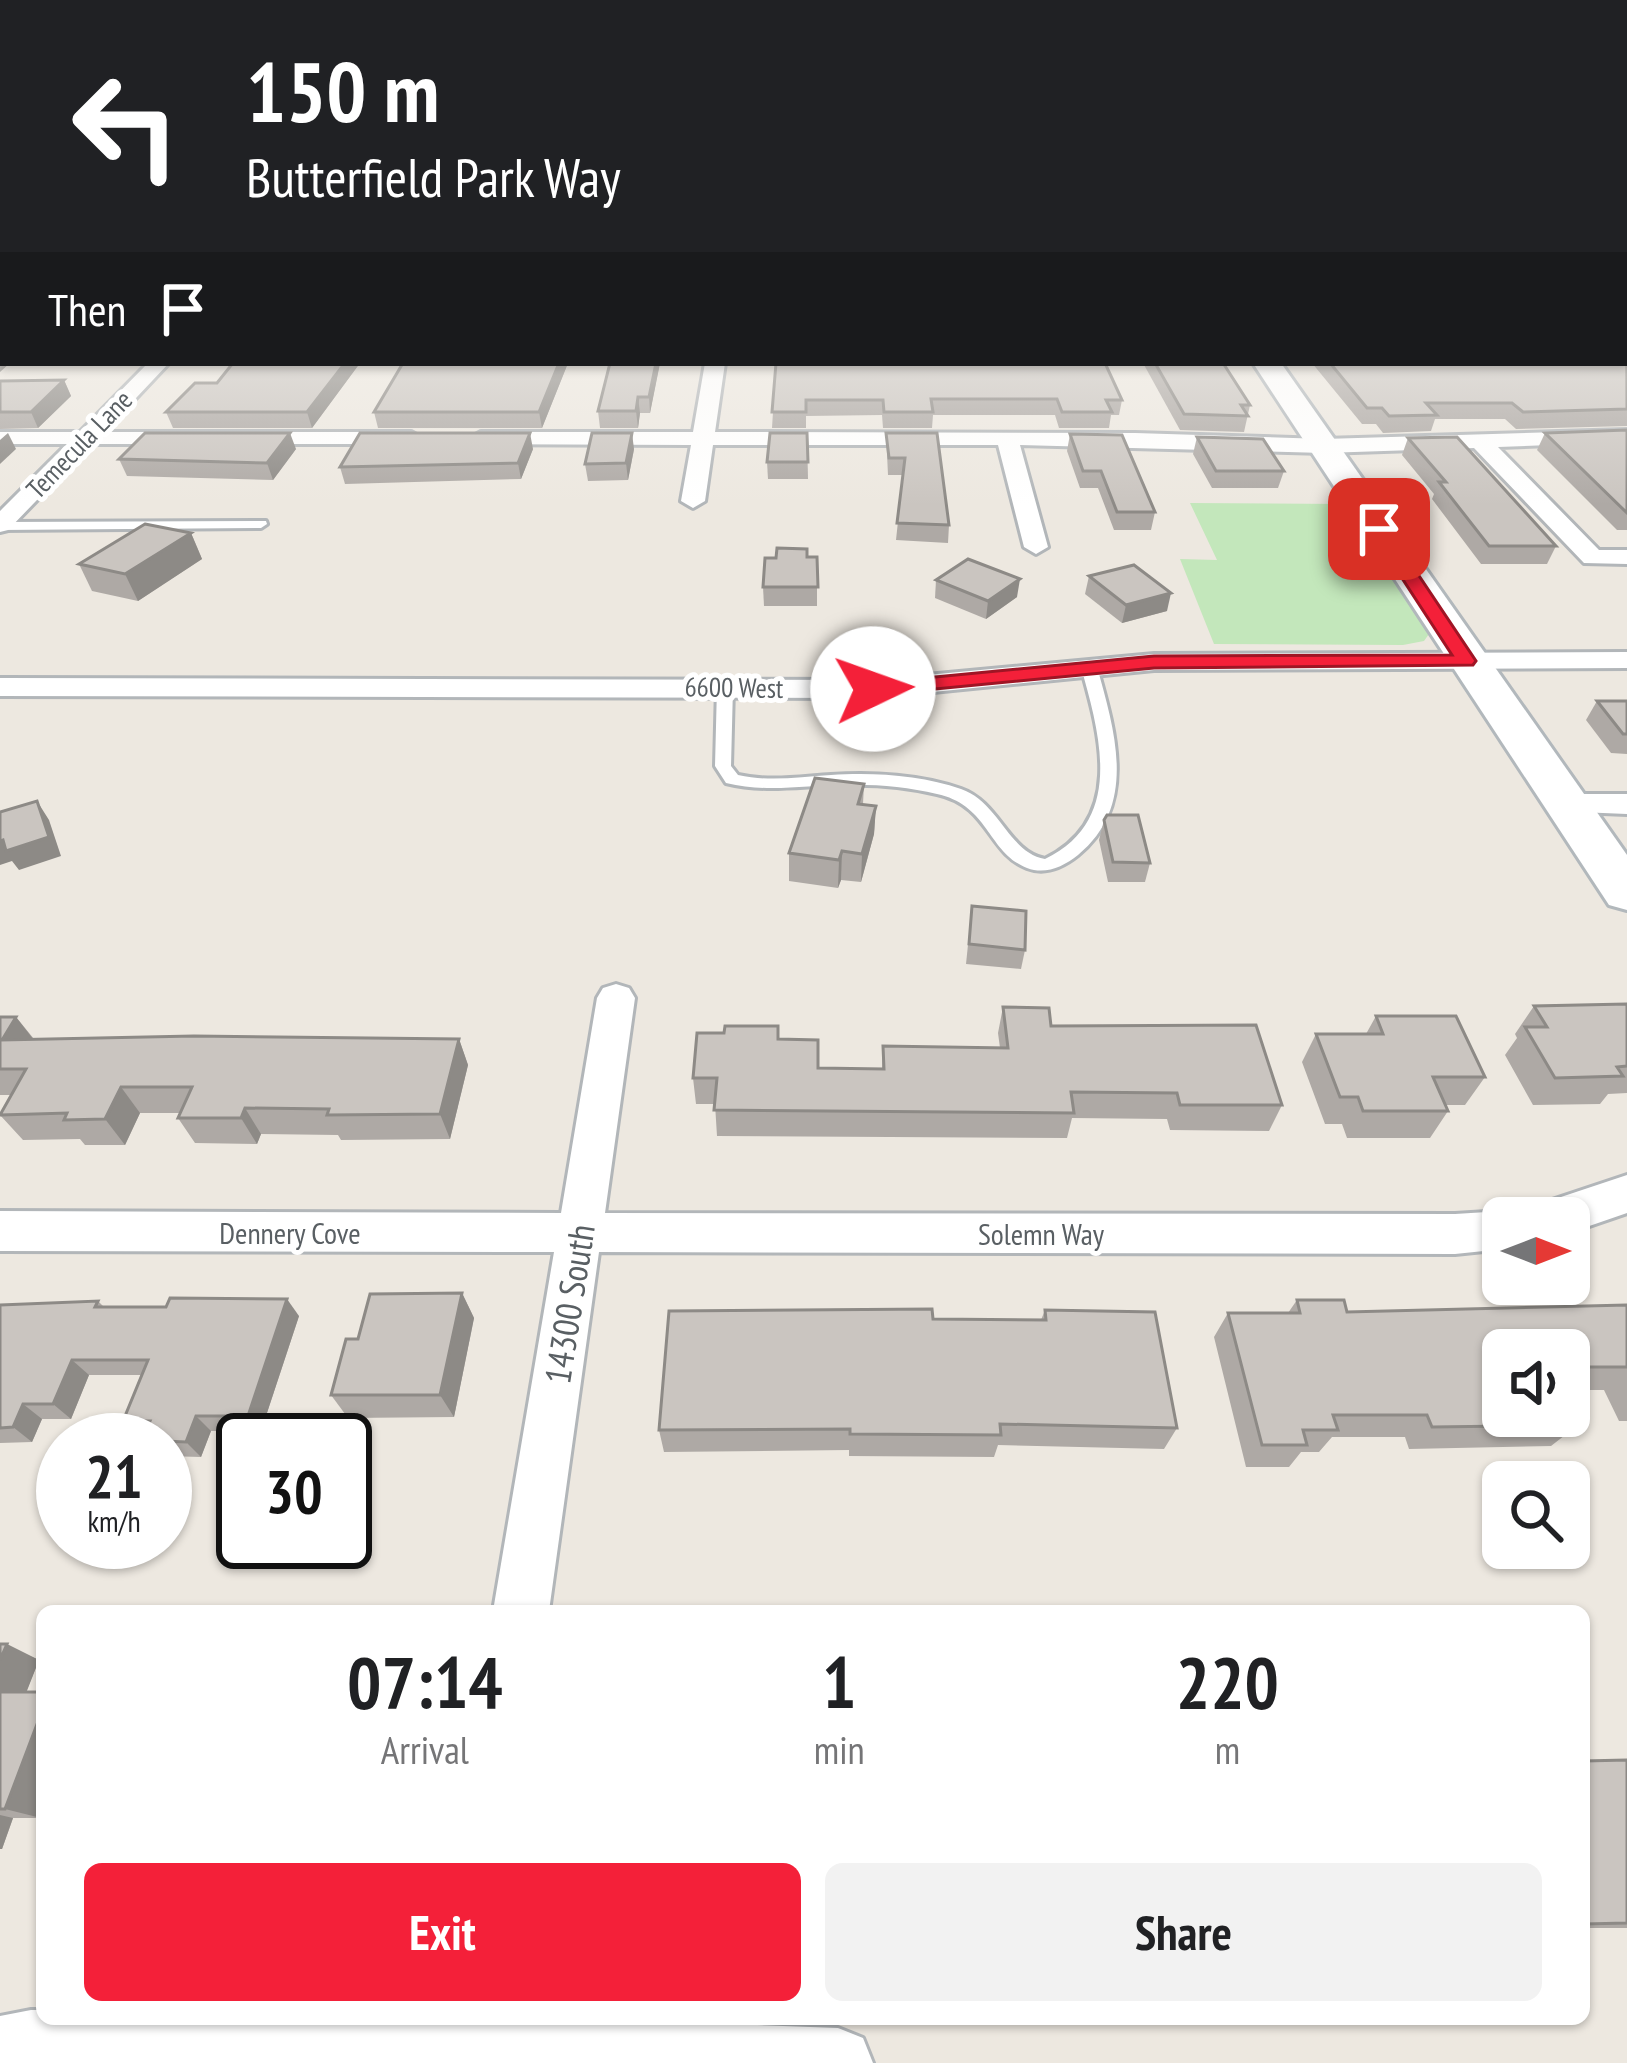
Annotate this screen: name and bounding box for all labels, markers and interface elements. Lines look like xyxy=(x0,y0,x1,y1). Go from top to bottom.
text: 150 m xyxy=(246,36,439,145)
icon: left xyxy=(48,48,204,204)
text: Butterfield Park Way xyxy=(246,142,620,212)
icon: arrive xyxy=(150,276,216,342)
text: Then xyxy=(48,280,126,338)
street label: Temecula Lane xyxy=(19,383,139,505)
pin xyxy=(1328,478,1430,580)
icon: arrive xyxy=(1346,496,1412,562)
position arrow xyxy=(810,626,936,752)
street label: 6600 West xyxy=(684,669,784,705)
north arrow xyxy=(1482,1197,1590,1305)
map controls xyxy=(1482,1197,1590,1569)
street label: Dennery Cove xyxy=(219,1213,361,1252)
street label: Solemn Way xyxy=(978,1214,1105,1253)
street label: 14300 South xyxy=(533,1221,605,1387)
button: sound xyxy=(1482,1329,1590,1437)
speed limit sign: 30 xyxy=(216,1413,372,1569)
text: 21 xyxy=(85,1437,143,1515)
button: search xyxy=(1482,1461,1590,1569)
text: km/h xyxy=(87,1501,141,1540)
text: 07:14 xyxy=(347,1635,503,1728)
text: 1 xyxy=(822,1635,856,1728)
text: 220 xyxy=(1176,1635,1279,1728)
text: Arrival xyxy=(381,1724,469,1775)
text: min xyxy=(814,1724,865,1775)
text: m xyxy=(1215,1724,1240,1775)
button: Exit xyxy=(84,1863,801,2001)
button: Share xyxy=(825,1863,1542,2001)

